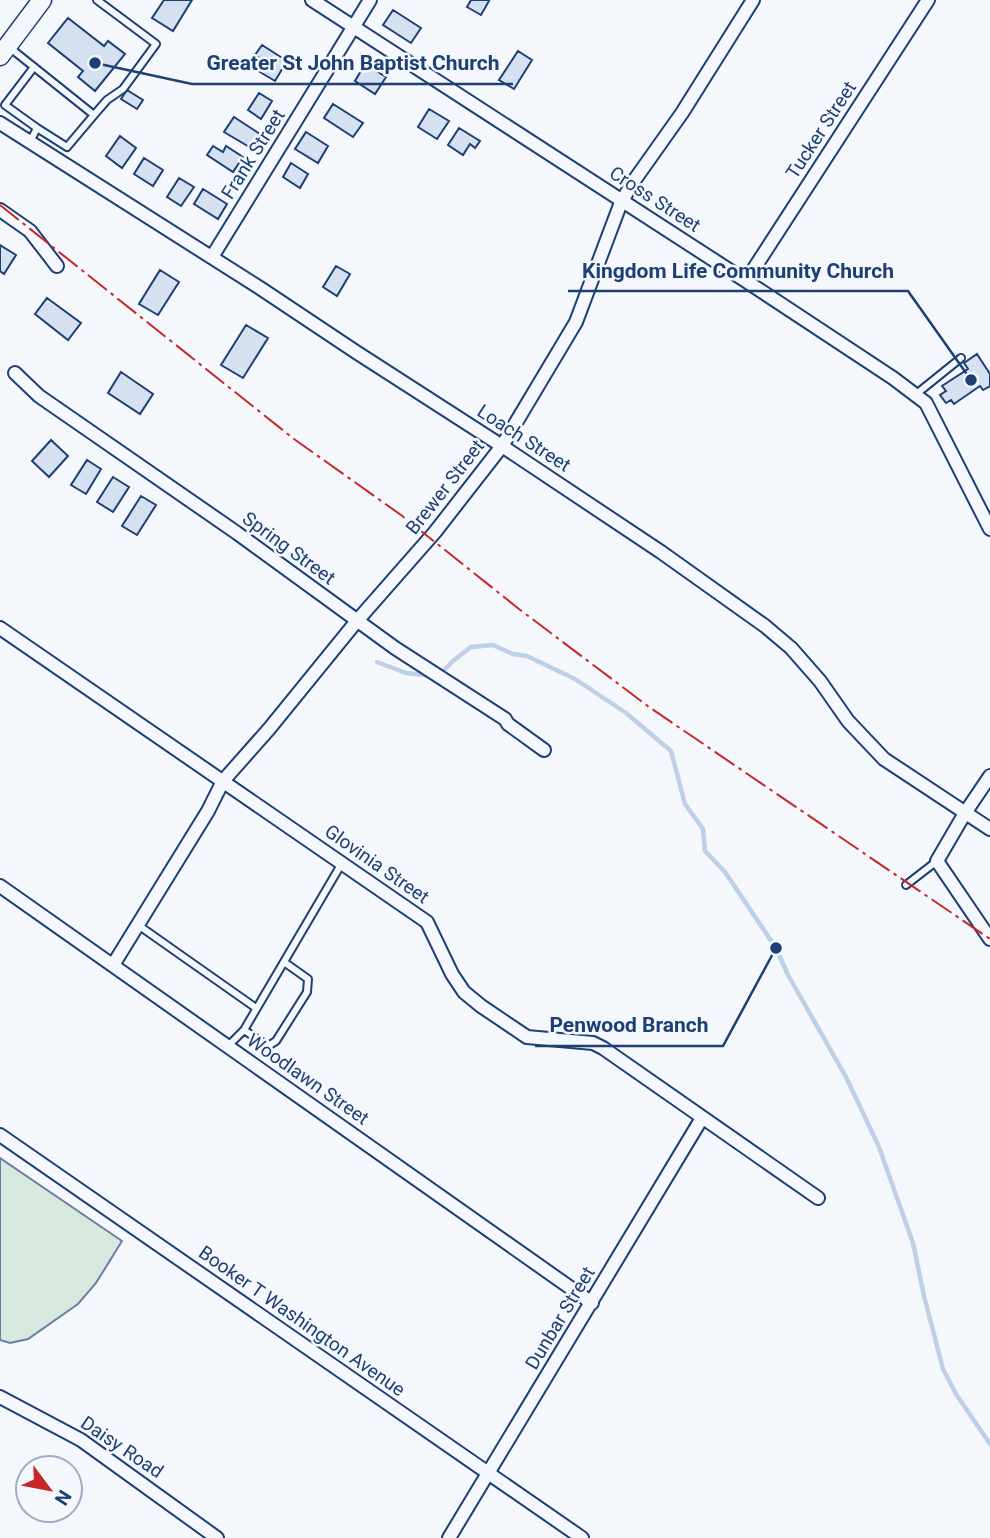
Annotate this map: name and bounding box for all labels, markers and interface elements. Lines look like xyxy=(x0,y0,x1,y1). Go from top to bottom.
callout: Greater St John Baptist Church xyxy=(192,42,513,84)
text: Greater St John Baptist Church xyxy=(206,51,500,75)
street label: Tucker Street xyxy=(781,77,861,183)
street label: Frank Street xyxy=(216,105,290,203)
street label: Cross Street xyxy=(605,161,705,237)
callout: Kingdom Life Community Church xyxy=(568,249,908,291)
text: Kingdom Life Community Church xyxy=(582,259,894,283)
street label: Loach Street xyxy=(473,399,575,477)
street label: Brewer Street xyxy=(401,435,489,539)
street label: Spring Street xyxy=(238,507,340,589)
street label: Glovinia Street xyxy=(320,819,434,909)
callout: Penwood Branch xyxy=(535,1004,723,1046)
text: Penwood Branch xyxy=(549,1013,709,1037)
street label: Woodlawn Street xyxy=(243,1028,373,1130)
street label: Booker T Washington Avenue xyxy=(194,1241,410,1401)
street label: Dunbar Street xyxy=(520,1262,600,1374)
street label: Daisy Road xyxy=(76,1411,168,1483)
north arrow xyxy=(14,1454,84,1524)
text: N xyxy=(50,1486,76,1510)

